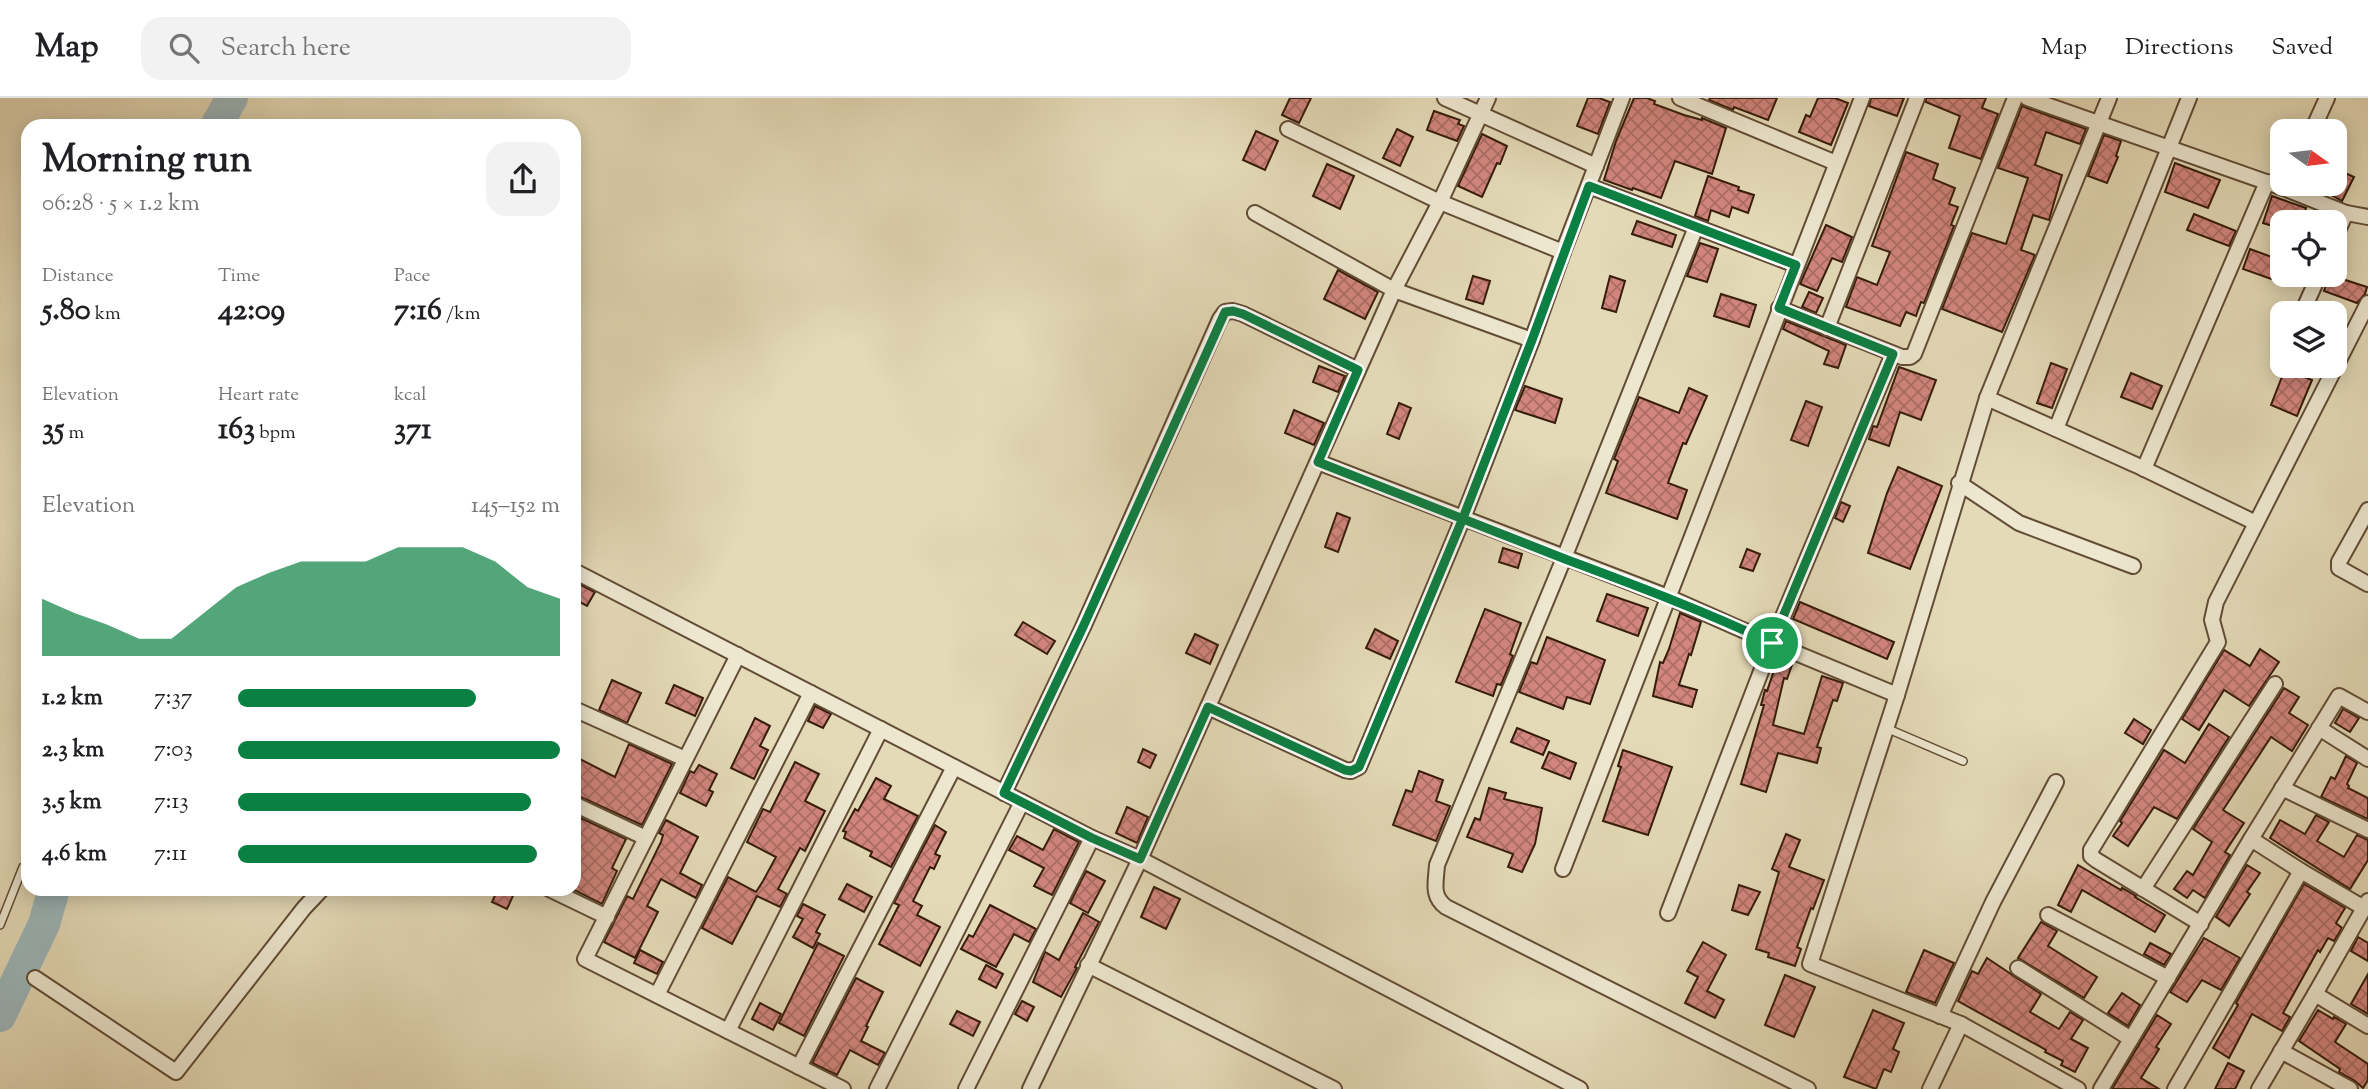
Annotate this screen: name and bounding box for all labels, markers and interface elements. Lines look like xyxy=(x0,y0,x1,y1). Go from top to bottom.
search box xyxy=(141,17,631,80)
text: Map xyxy=(35,24,99,72)
icon: search xyxy=(165,29,203,67)
text: Search here xyxy=(221,30,351,67)
text: Map xyxy=(2041,31,2087,65)
text: Directions xyxy=(2125,31,2233,65)
text: Saved xyxy=(2271,31,2333,65)
north arrow xyxy=(2270,119,2347,196)
map controls xyxy=(2270,119,2347,378)
text: Morning run xyxy=(42,135,252,189)
button: share xyxy=(486,142,560,216)
text: 06:28 · 5 × 1.2 km xyxy=(42,188,200,221)
button: locate xyxy=(2270,210,2347,287)
text: Distance xyxy=(42,263,114,290)
text: Time xyxy=(218,263,260,290)
text: Pace xyxy=(394,263,430,290)
text: 5.80 xyxy=(42,290,91,333)
text: 42:09 xyxy=(218,290,285,333)
text: 7:16 xyxy=(394,290,442,333)
text: km xyxy=(91,301,121,328)
text: /km xyxy=(442,301,480,328)
button: layers xyxy=(2270,301,2347,378)
text: Elevation xyxy=(42,382,119,409)
text: Heart rate xyxy=(218,382,299,409)
text: kcal xyxy=(394,382,427,409)
text: 35 xyxy=(42,409,64,452)
text: 163 xyxy=(218,409,255,452)
text: 371 xyxy=(394,409,431,452)
text: m xyxy=(64,420,84,447)
text: bpm xyxy=(255,420,296,447)
text: Elevation xyxy=(42,490,135,523)
text: 145–152 m xyxy=(471,490,560,523)
pin xyxy=(1742,613,1802,673)
icon: arrive xyxy=(1753,624,1791,662)
text: 1.2 km xyxy=(42,682,103,715)
text: 7:37 xyxy=(154,682,192,715)
text: 2.3 km xyxy=(42,734,104,767)
text: 7:03 xyxy=(154,734,193,767)
text: 3.5 km xyxy=(42,786,101,819)
text: 7:13 xyxy=(154,786,189,819)
text: 4.6 km xyxy=(42,838,107,871)
text: 7:11 xyxy=(154,838,187,871)

